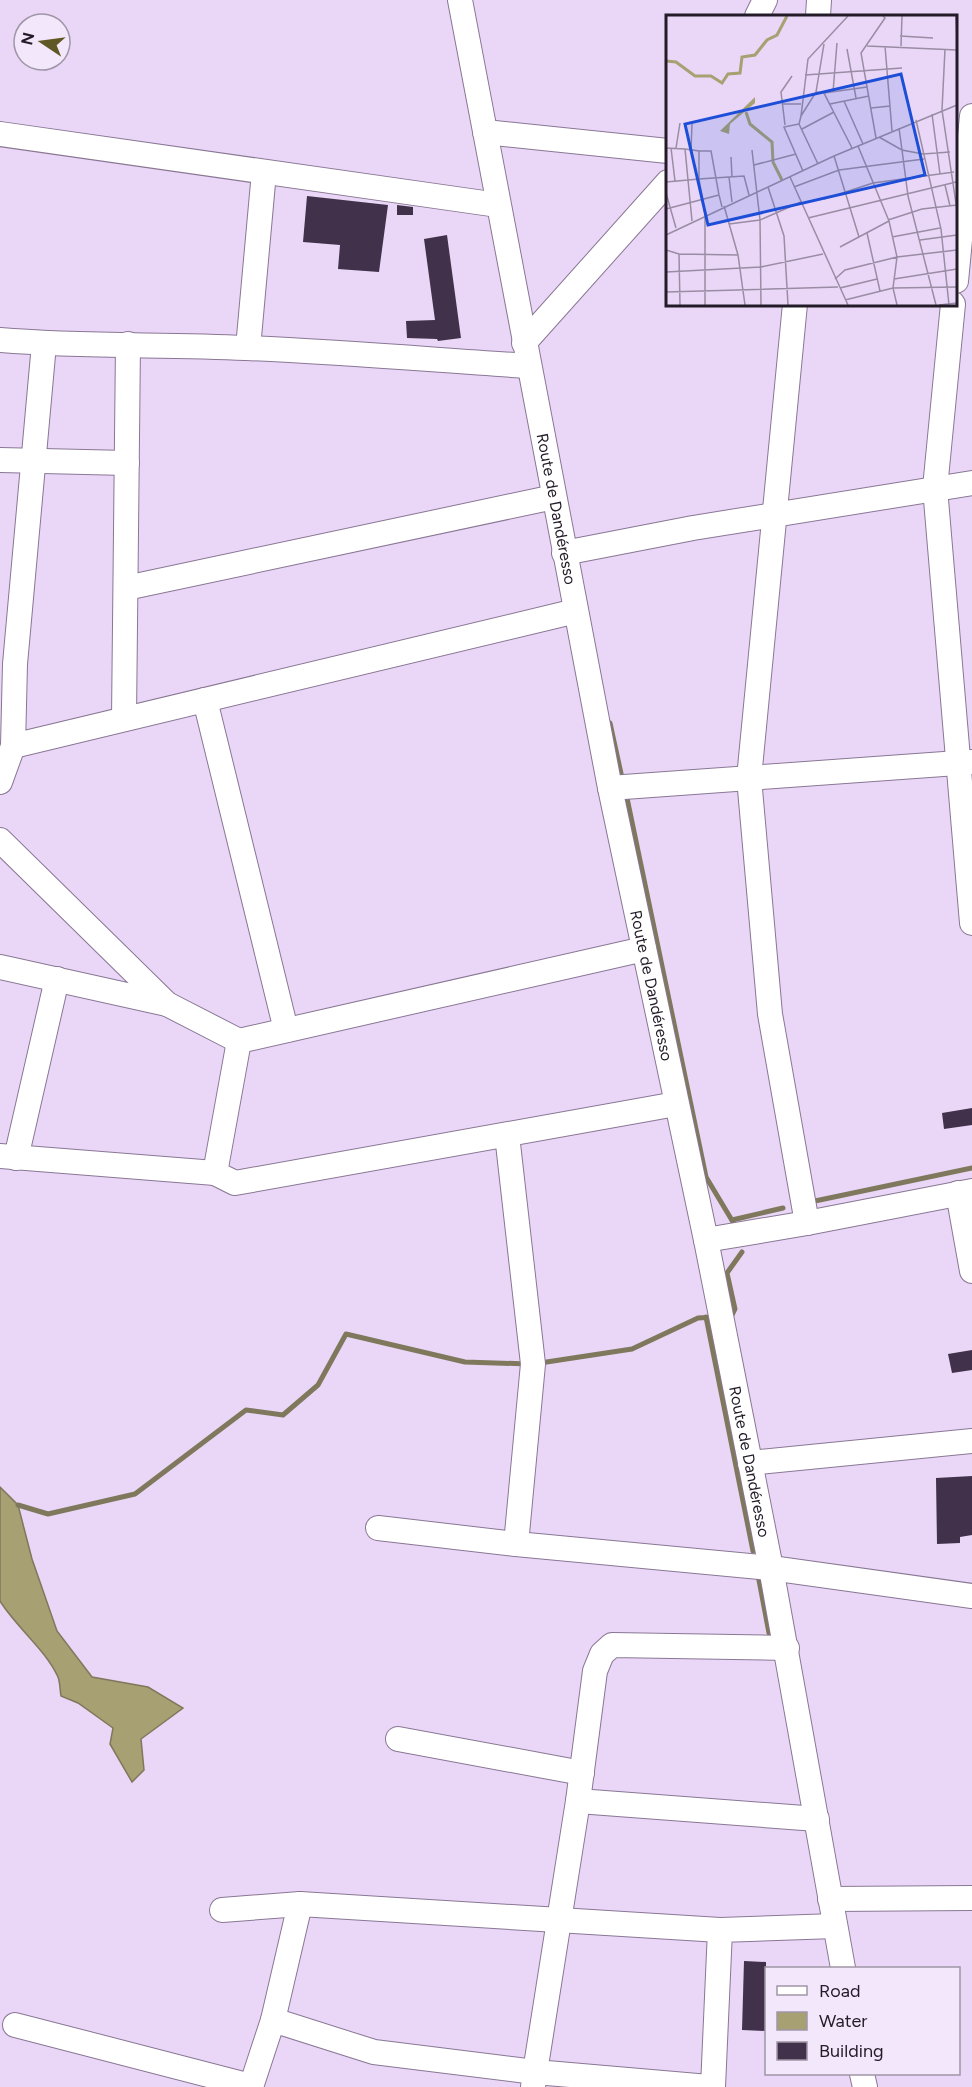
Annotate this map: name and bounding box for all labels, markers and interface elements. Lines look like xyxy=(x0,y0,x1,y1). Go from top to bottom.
north arrow xyxy=(12,12,72,72)
inset map xyxy=(666,15,957,306)
text: N xyxy=(17,31,39,47)
street label: Route de Dandéresso xyxy=(533,432,581,586)
street label: Route de Dandéresso xyxy=(627,908,677,1063)
street label: Route de Dandéresso xyxy=(726,1384,774,1539)
legend xyxy=(765,1967,960,2075)
text: Road xyxy=(819,1980,860,2002)
text: Water xyxy=(819,2010,867,2032)
text: Building xyxy=(819,2040,884,2062)

